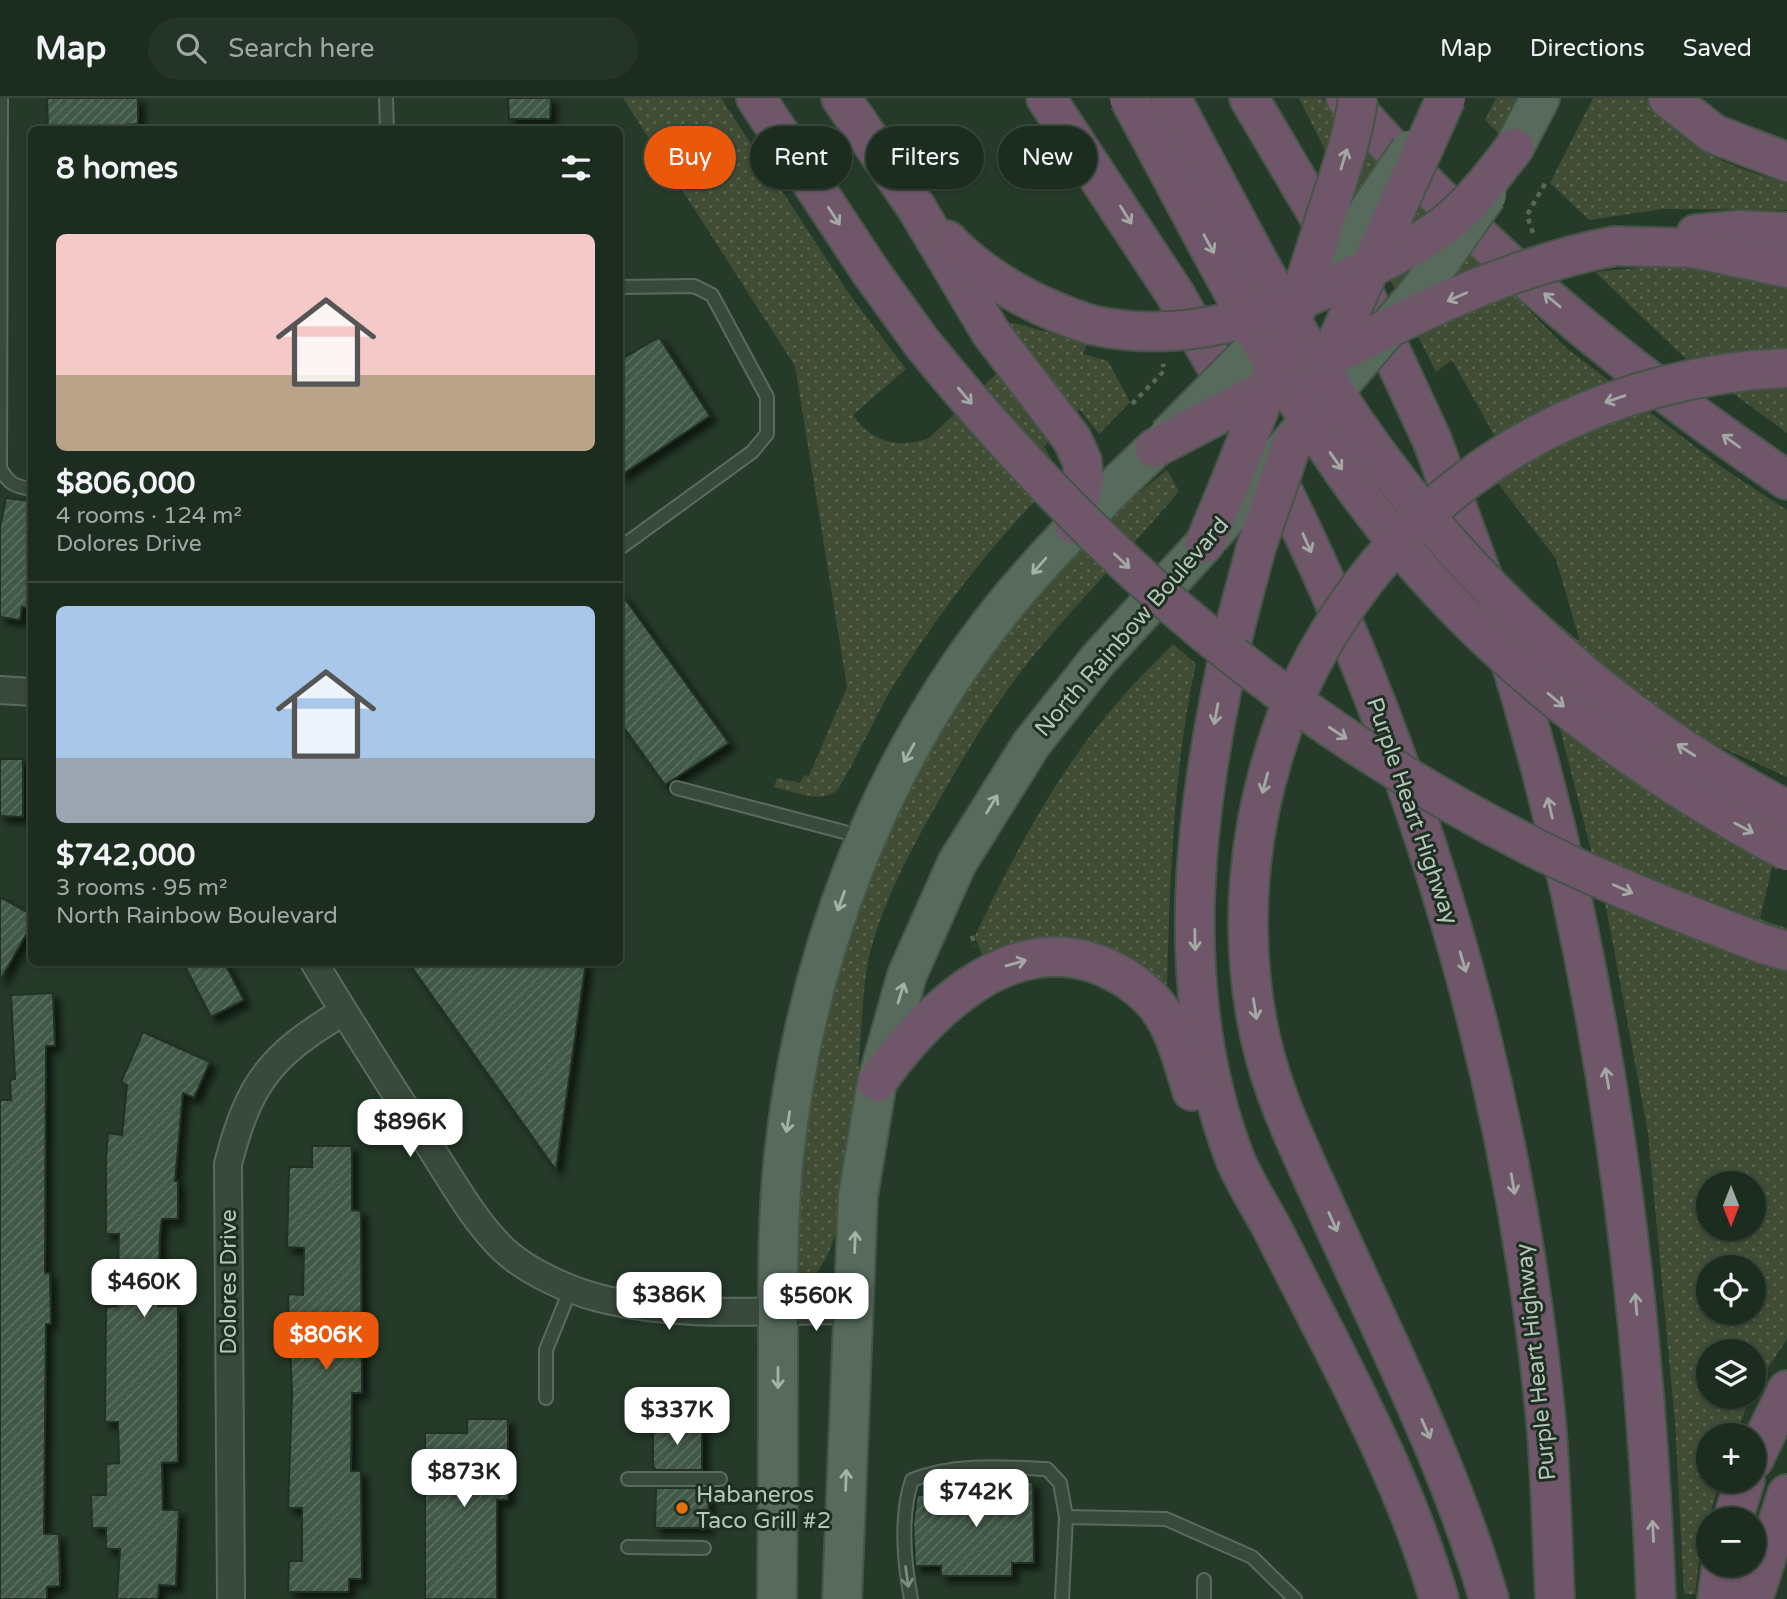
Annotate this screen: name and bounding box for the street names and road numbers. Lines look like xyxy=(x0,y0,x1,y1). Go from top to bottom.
street label: North Rainbow Boulevard xyxy=(1029,512,1235,742)
street label: Purple Heart Highway xyxy=(1360,694,1464,928)
street label: Dolores Drive xyxy=(215,1209,243,1355)
street label: Purple Heart Highway xyxy=(1510,1242,1562,1482)

